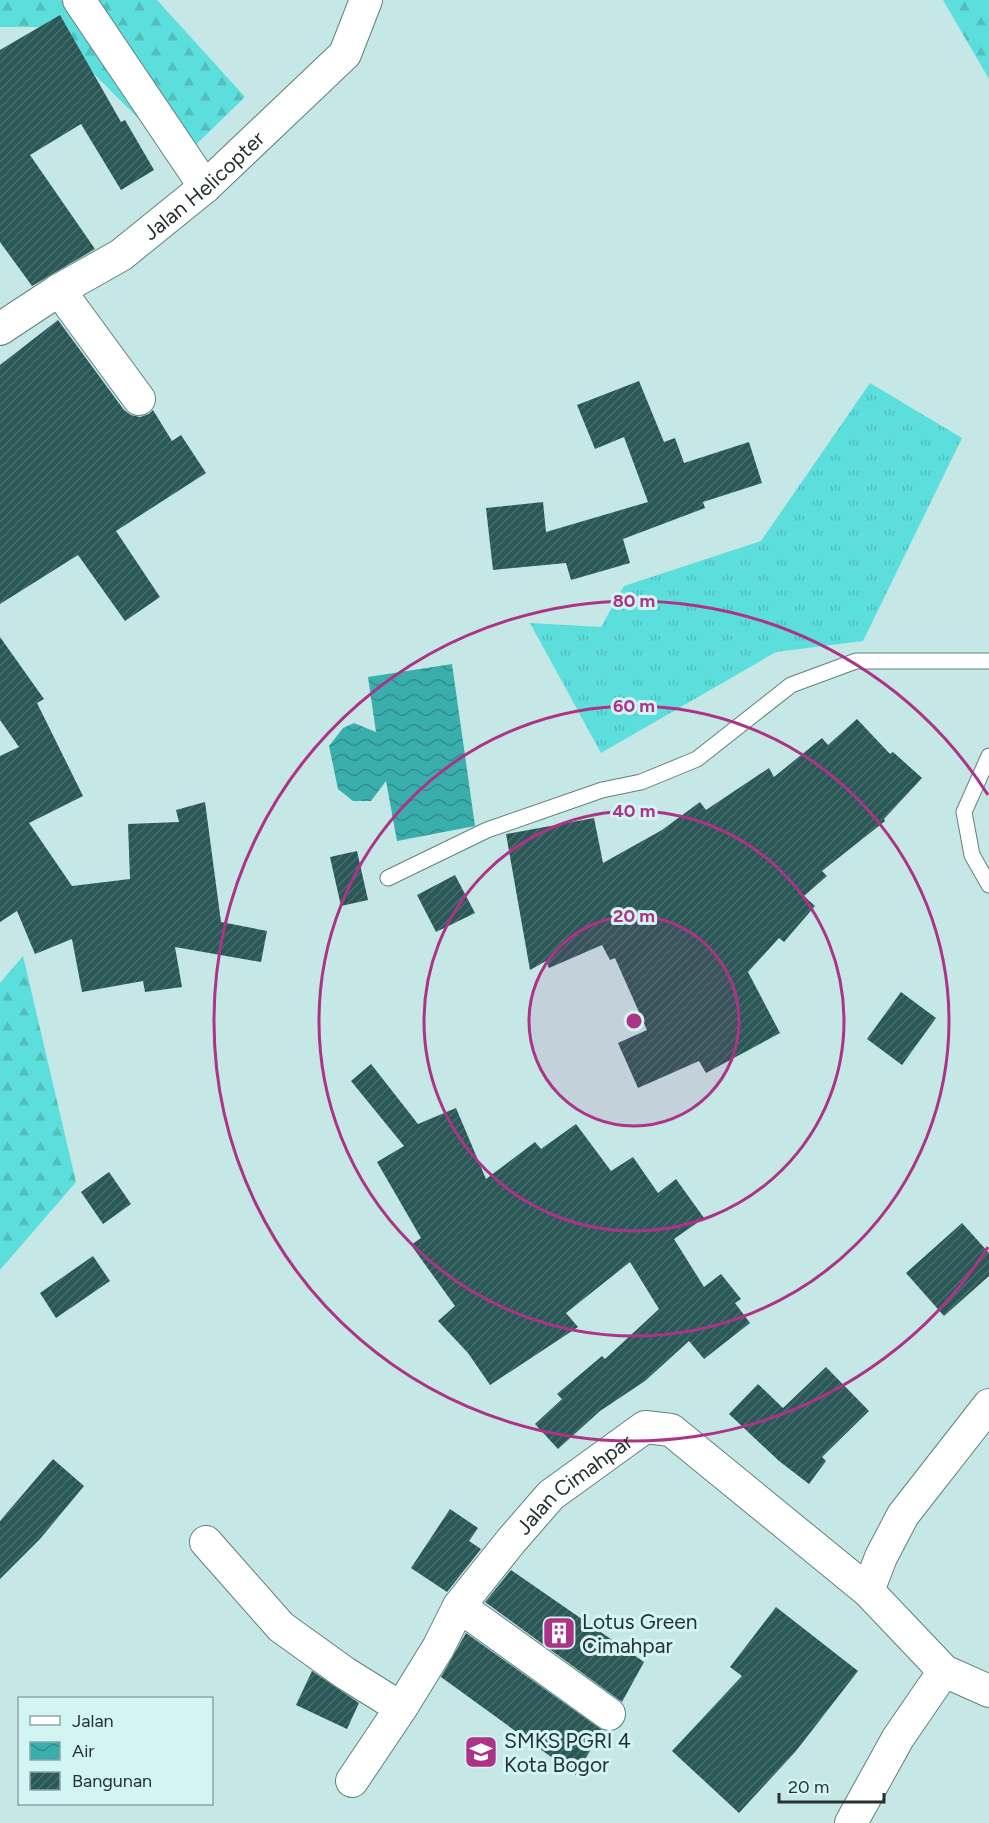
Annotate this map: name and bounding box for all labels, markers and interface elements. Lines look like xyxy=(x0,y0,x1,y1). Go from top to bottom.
street label: Jalan Helicopter xyxy=(138,125,269,245)
text: 80 m xyxy=(613,590,655,612)
text: 60 m xyxy=(613,695,655,717)
text: 40 m xyxy=(612,800,656,822)
text: 20 m xyxy=(613,905,655,927)
centre of rings xyxy=(624,1011,644,1031)
street label: Jalan Cimahpar xyxy=(510,1428,637,1539)
place label: Lotus Green Cimahpar xyxy=(582,1609,697,1658)
building icon: Lotus Green Cimahpar xyxy=(541,1615,577,1651)
legend xyxy=(18,1697,213,1805)
text: Jalan xyxy=(72,1710,114,1732)
place label: SMKS PGRI 4 Kota Bogor xyxy=(504,1728,631,1777)
school or university icon: SMKS PGRI 4 Kota Bogor xyxy=(463,1734,499,1770)
text: Air xyxy=(72,1740,94,1762)
scale bar xyxy=(779,1766,884,1804)
text: Bangunan xyxy=(72,1770,152,1792)
text: 20 m xyxy=(788,1776,829,1798)

